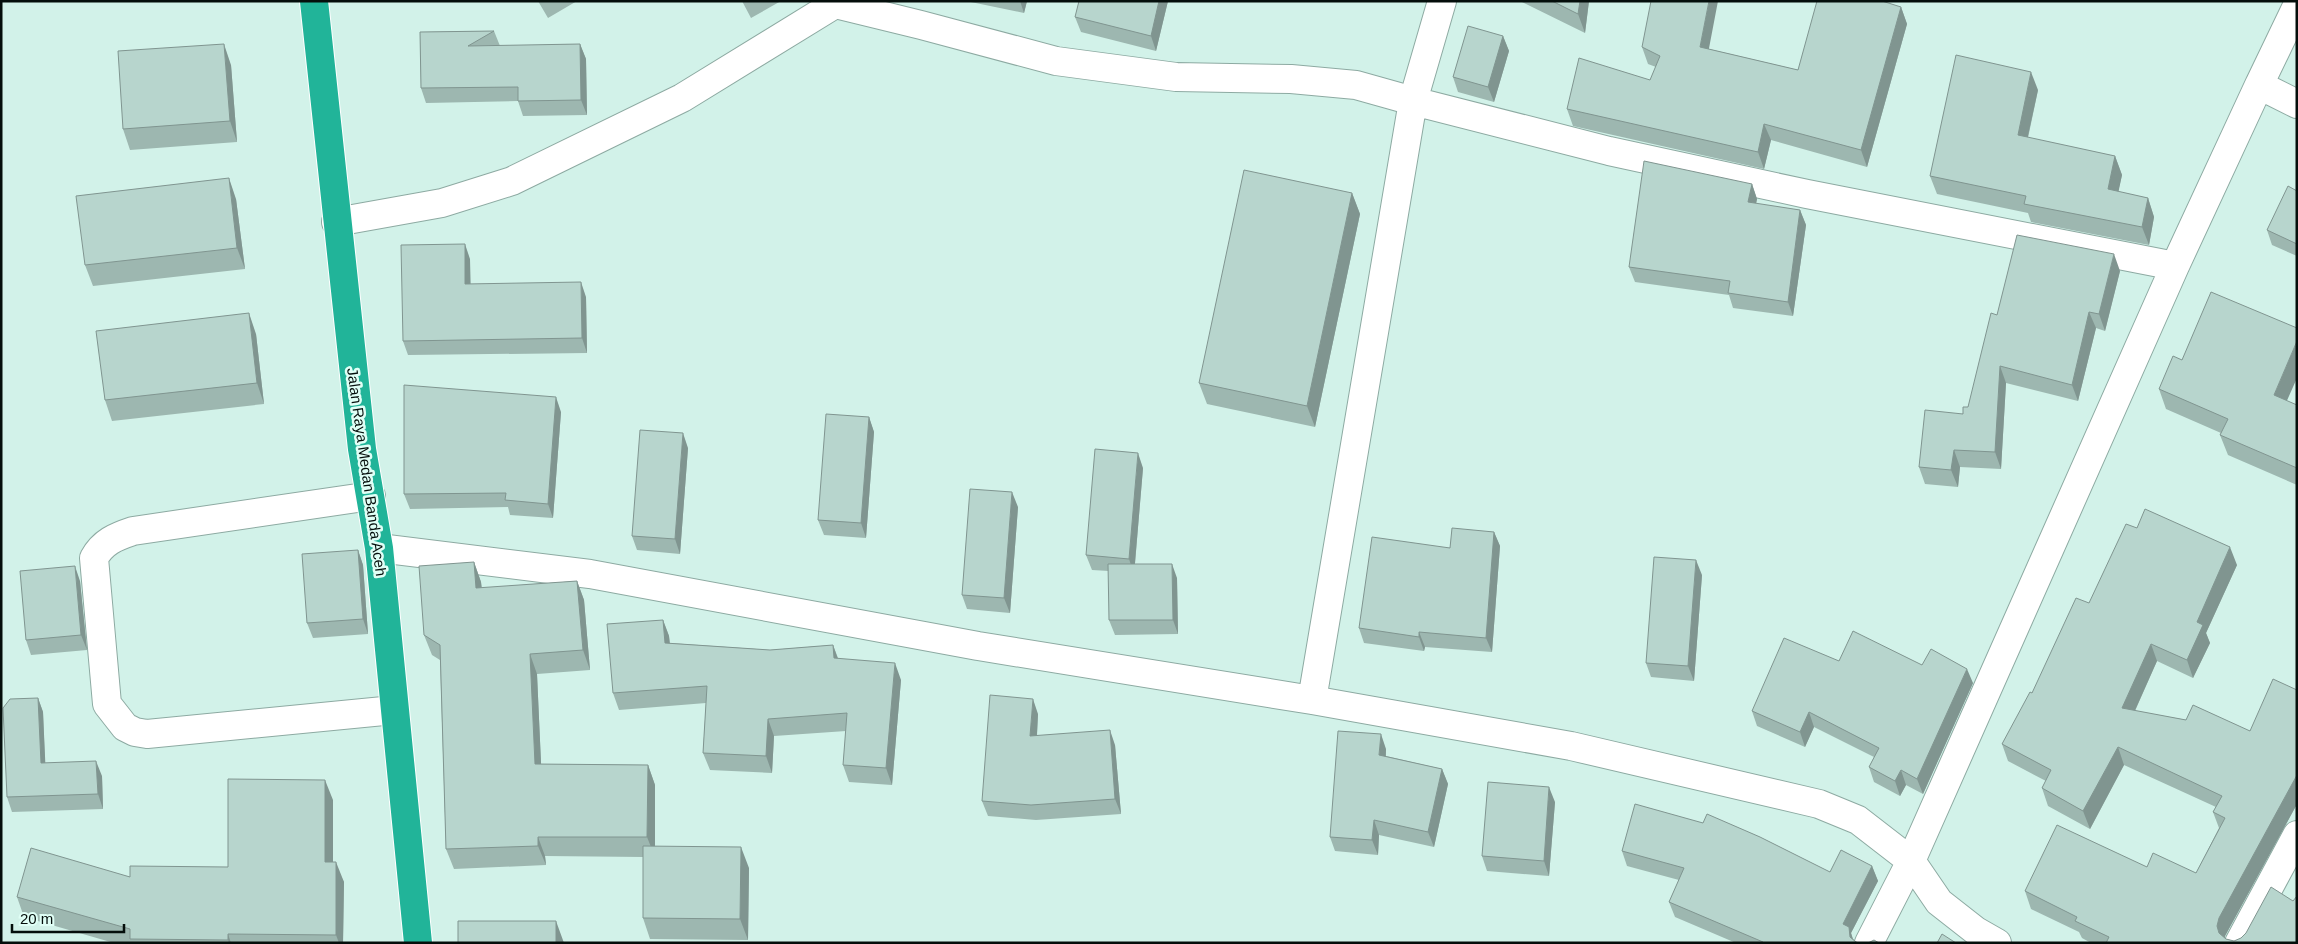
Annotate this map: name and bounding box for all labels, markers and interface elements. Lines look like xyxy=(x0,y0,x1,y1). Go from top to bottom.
street label: Jalan Raya Medan Banda Aceh xyxy=(344,367,390,577)
scale bar xyxy=(12,902,125,934)
text: 20 m xyxy=(20,910,53,927)

